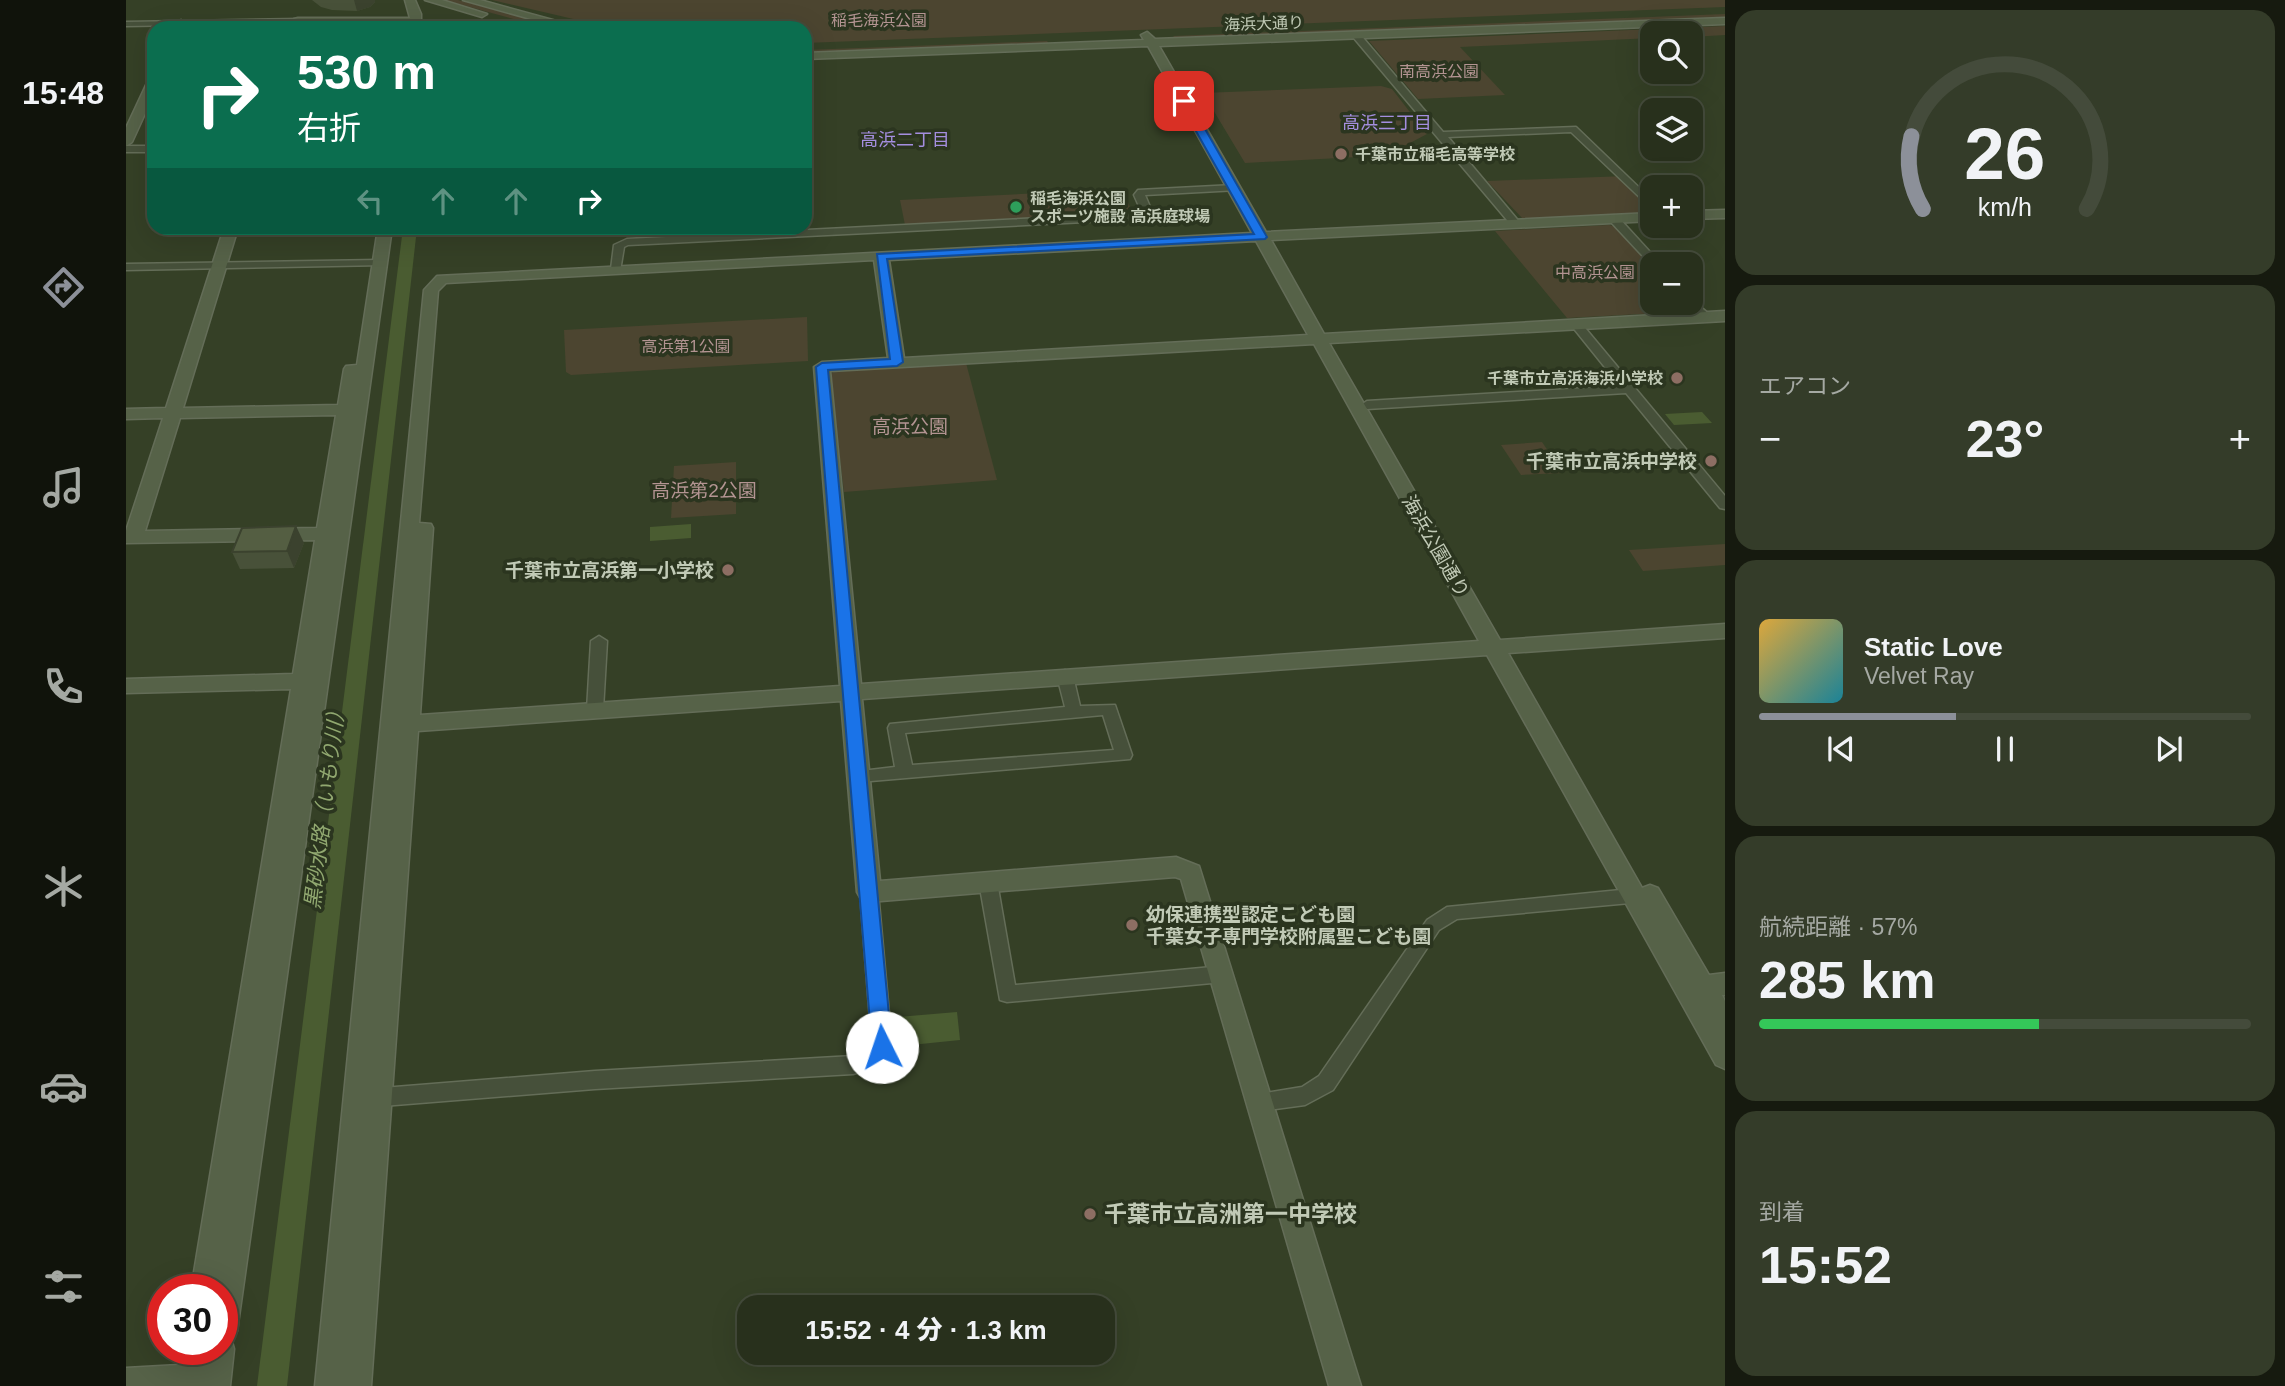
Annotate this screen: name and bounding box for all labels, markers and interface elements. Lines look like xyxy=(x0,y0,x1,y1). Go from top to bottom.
park label: 稲毛海浜公園 xyxy=(831,12,927,29)
street label: 海浜大通り xyxy=(1224,14,1304,33)
map controls xyxy=(1640,21,1703,315)
button: search xyxy=(1640,21,1703,84)
text: 530 m xyxy=(297,45,436,99)
icon: right xyxy=(182,49,273,140)
park label: 南高浜公園 xyxy=(1399,63,1479,80)
pin xyxy=(1154,71,1214,131)
text: 15:48 xyxy=(22,75,104,111)
icon: arrive xyxy=(1165,82,1203,120)
button: layers xyxy=(1640,98,1703,161)
text: 右折 xyxy=(297,110,361,146)
district label: 高浜三丁目 xyxy=(1342,113,1432,133)
text: 26 xyxy=(1965,113,2045,194)
district label: 高浜二丁目 xyxy=(860,130,950,150)
marker: 千葉市立稲毛高等学校 xyxy=(1333,146,1349,162)
place label: 千葉市立稲毛高等学校 xyxy=(1355,146,1515,163)
button: + xyxy=(1640,175,1703,238)
icon: left xyxy=(351,182,389,220)
icon: ahead xyxy=(424,182,462,220)
icon: ahead xyxy=(497,182,535,220)
icon: right xyxy=(570,182,608,220)
place label: 稲毛海浜公園 スポーツ施設 高浜庭球場 xyxy=(1030,190,1210,225)
text: km/h xyxy=(1978,192,2032,220)
marker: 稲毛海浜公園 スポーツ施設 高浜庭球場 xyxy=(1008,199,1024,215)
button: − xyxy=(1640,252,1703,315)
icon: directions xyxy=(39,263,88,312)
park label: 中高浜公園 xyxy=(1555,264,1635,281)
park label: 高浜第1公園 xyxy=(642,338,730,355)
place label: 千葉市立高浜海浜小学校 xyxy=(1487,370,1663,387)
marker: 千葉市立高浜海浜小学校 xyxy=(1669,370,1685,386)
text: エアコン xyxy=(1759,373,1851,399)
text: 23° xyxy=(1966,410,2044,468)
park label: 高浜公園 xyxy=(872,416,948,437)
text: − xyxy=(1759,418,1781,460)
text: + xyxy=(2229,418,2251,460)
place label: 千葉市立高浜中学校 xyxy=(1526,451,1697,472)
marker: 千葉市立高浜中学校 xyxy=(1703,453,1719,469)
icon: music xyxy=(39,463,88,512)
park label: 高浜第2公園 xyxy=(651,480,757,501)
street label: 海浜公園通り xyxy=(1398,492,1473,601)
place label: 千葉市立高浜第一小学校 xyxy=(505,560,714,581)
marker: 千葉市立高浜第一小学校 xyxy=(720,562,736,578)
text: Static Love xyxy=(1864,632,2003,662)
icon: phone xyxy=(39,662,88,711)
text: Velvet Ray xyxy=(1864,663,1974,689)
water label: 黒砂水路（いもり川） xyxy=(300,699,349,911)
icon: previous xyxy=(1822,730,1860,768)
icon: pause xyxy=(1986,730,2024,768)
icon: next xyxy=(2150,730,2188,768)
icon: climate xyxy=(39,862,88,911)
place label: 幼保連携型認定こども園 千葉女子専門学校附属聖こども園 xyxy=(1146,904,1431,947)
text: 航続距離 · 57% xyxy=(1759,914,1917,940)
marker: 幼保連携型認定こども園 千葉女子専門学校附属聖こども園 xyxy=(1124,917,1140,933)
text: 285 km xyxy=(1759,951,1935,1009)
position arrow xyxy=(845,1010,919,1084)
icon: car xyxy=(39,1062,88,1111)
text: 到着 xyxy=(1759,1199,1805,1225)
place label: 千葉市立高洲第一中学校 xyxy=(1104,1201,1357,1227)
marker: 千葉市立高洲第一中学校 xyxy=(1082,1206,1098,1222)
text: 15:52 xyxy=(1759,1236,1892,1294)
icon: filters xyxy=(39,1262,88,1311)
speed limit sign: 30 xyxy=(147,1274,238,1365)
text: 15:52 · 4 分 · 1.3 km xyxy=(805,1315,1047,1345)

